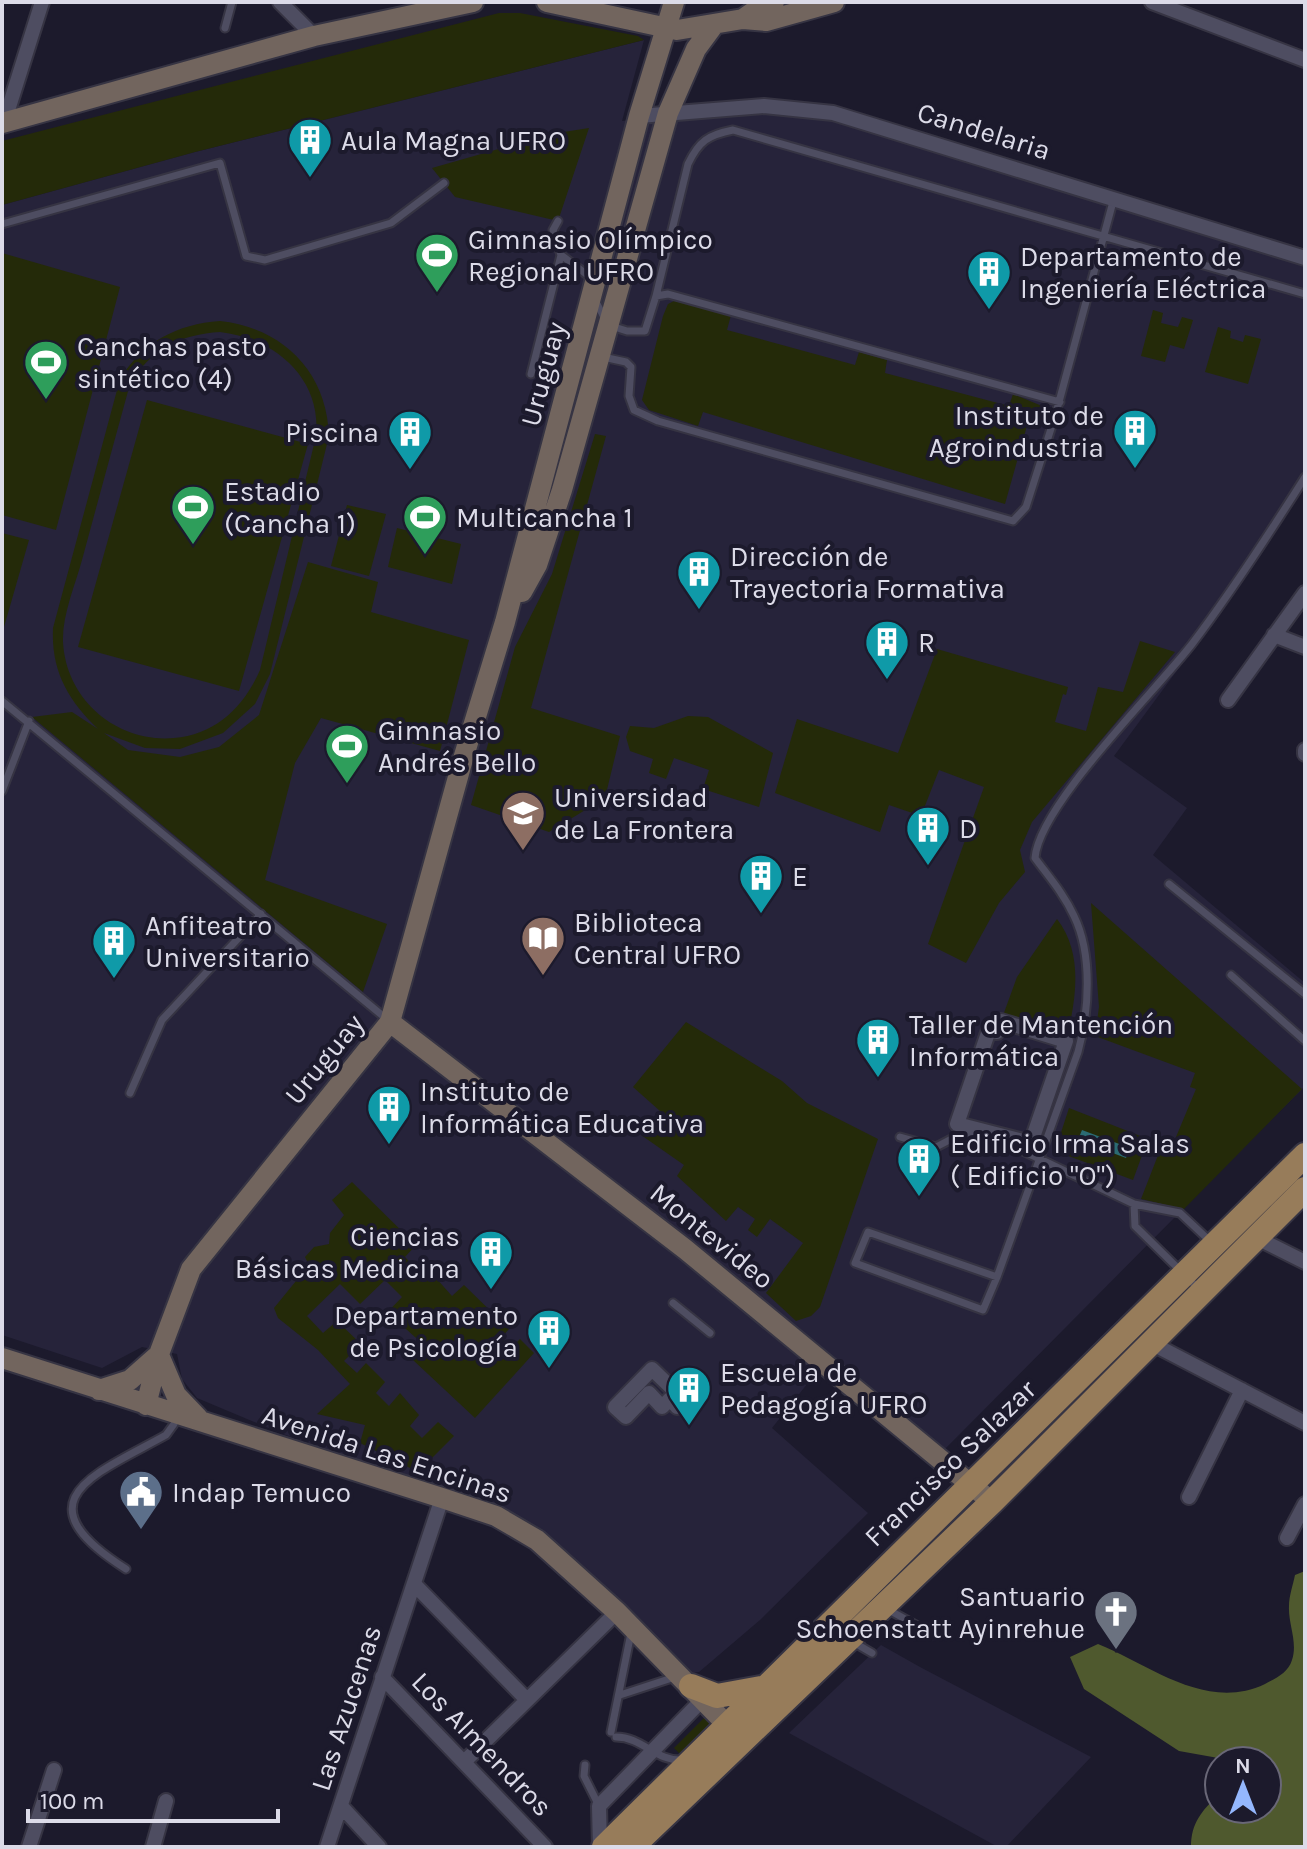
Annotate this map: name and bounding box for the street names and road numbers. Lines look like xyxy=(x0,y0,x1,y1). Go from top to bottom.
street label: Candelaria xyxy=(913,95,1055,167)
street label: Uruguay xyxy=(513,318,573,430)
street label: Uruguay xyxy=(278,1007,370,1111)
street label: Montevideo xyxy=(644,1176,780,1296)
street label: Francisco Salazar xyxy=(857,1372,1043,1553)
street label: Avenida Las Encinas xyxy=(258,1398,516,1510)
street label: Las Azucenas xyxy=(304,1621,388,1795)
street label: Los Almendros xyxy=(405,1665,559,1823)

